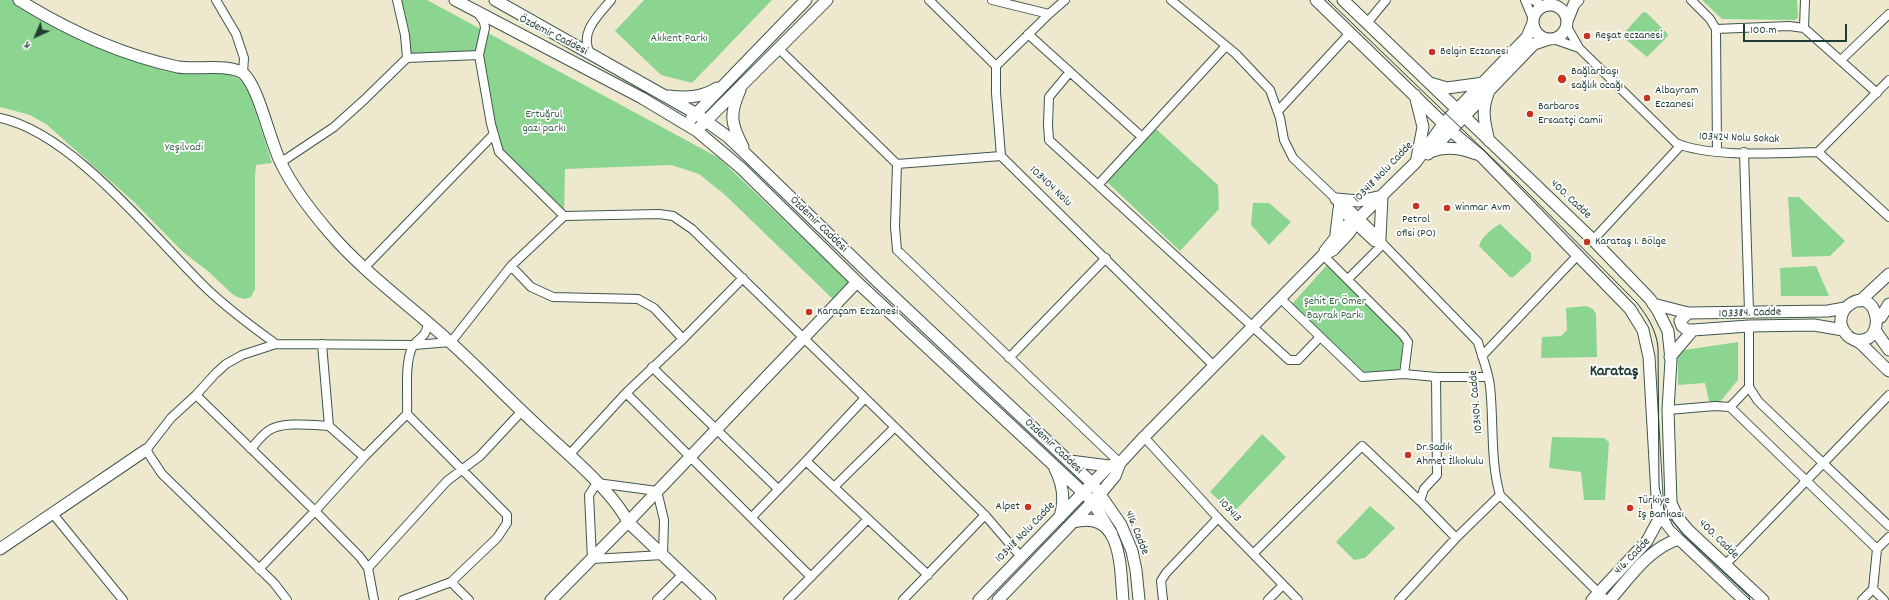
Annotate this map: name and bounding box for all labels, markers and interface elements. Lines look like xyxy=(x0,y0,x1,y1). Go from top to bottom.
street label: Özdemir Caddesi xyxy=(516,13,590,59)
north arrow xyxy=(16,16,56,56)
scale bar xyxy=(1745,16,1849,42)
text: 100 m xyxy=(1750,22,1777,39)
place label: Reşat eczanesi xyxy=(1595,29,1662,43)
marker: Reşat eczanesi xyxy=(1582,31,1592,41)
park label: Akkent Parkı xyxy=(650,32,708,46)
text: K xyxy=(20,37,35,52)
place label: Belgin Eczanesi xyxy=(1440,45,1508,59)
marker: Belgin Eczanesi xyxy=(1427,47,1437,57)
place label: Bağlarbaşı sağlık ocağı xyxy=(1571,65,1623,93)
marker: Bağlarbaşı sağlık ocağı xyxy=(1556,73,1568,85)
place label: Albayram Eczanesi xyxy=(1655,84,1698,112)
marker: Albayram Eczanesi xyxy=(1642,93,1652,103)
place label: Barbaros Ersaatçi Camii xyxy=(1538,100,1603,128)
park label: Ertuğrul gazi parkı xyxy=(522,108,566,136)
marker: Barbaros Ersaatçi Camii xyxy=(1525,109,1535,119)
street label: 103424 Nolu Sokak xyxy=(1698,130,1780,148)
street label: 103418 Nolu Cadde xyxy=(1351,139,1417,207)
park label: Yeşilvadi xyxy=(165,141,203,155)
street label: 103404 Nolu xyxy=(1026,164,1074,210)
street label: 400. Cadde xyxy=(1546,177,1594,223)
street label: Özdemir Caddesi xyxy=(786,194,850,256)
marker: Petrol ofisi (PO) xyxy=(1411,201,1421,211)
place label: Winmar Avm xyxy=(1455,201,1510,215)
marker: Winmar Avm xyxy=(1442,203,1452,213)
place label: Petrol ofisi (PO) xyxy=(1396,213,1436,241)
place label: Karataş 1. Bölge xyxy=(1595,235,1666,249)
marker: Karataş 1. Bölge xyxy=(1582,237,1592,247)
park label: Şehit Er Ömer Bayrak Parkı xyxy=(1304,295,1366,323)
place label: Karaçam Eczanesi xyxy=(817,305,898,319)
street label: 103384. Cadde xyxy=(1719,306,1781,322)
marker: Karaçam Eczanesi xyxy=(804,307,814,317)
district label: Karataş xyxy=(1590,363,1638,383)
street label: 103404. Cadde xyxy=(1467,370,1487,434)
street label: Özdemir Caddesi xyxy=(1021,416,1085,478)
place label: Dr.Sadık Ahmet İlkokulu xyxy=(1416,441,1483,469)
marker: Dr.Sadık Ahmet İlkokulu xyxy=(1403,450,1413,460)
place label: Türkiye İş Bankası xyxy=(1638,494,1684,522)
street label: 103413 xyxy=(1214,496,1244,526)
street label: 103418 Nolu Cadde xyxy=(993,499,1059,567)
place label: Alpet xyxy=(995,500,1020,514)
marker: Alpet xyxy=(1023,502,1033,512)
marker: Türkiye İş Bankası xyxy=(1625,503,1635,513)
street label: 416. Cadde xyxy=(1121,509,1151,557)
street label: 400. Cadde xyxy=(1695,517,1741,563)
street label: 416. Cadde xyxy=(1612,535,1654,579)

